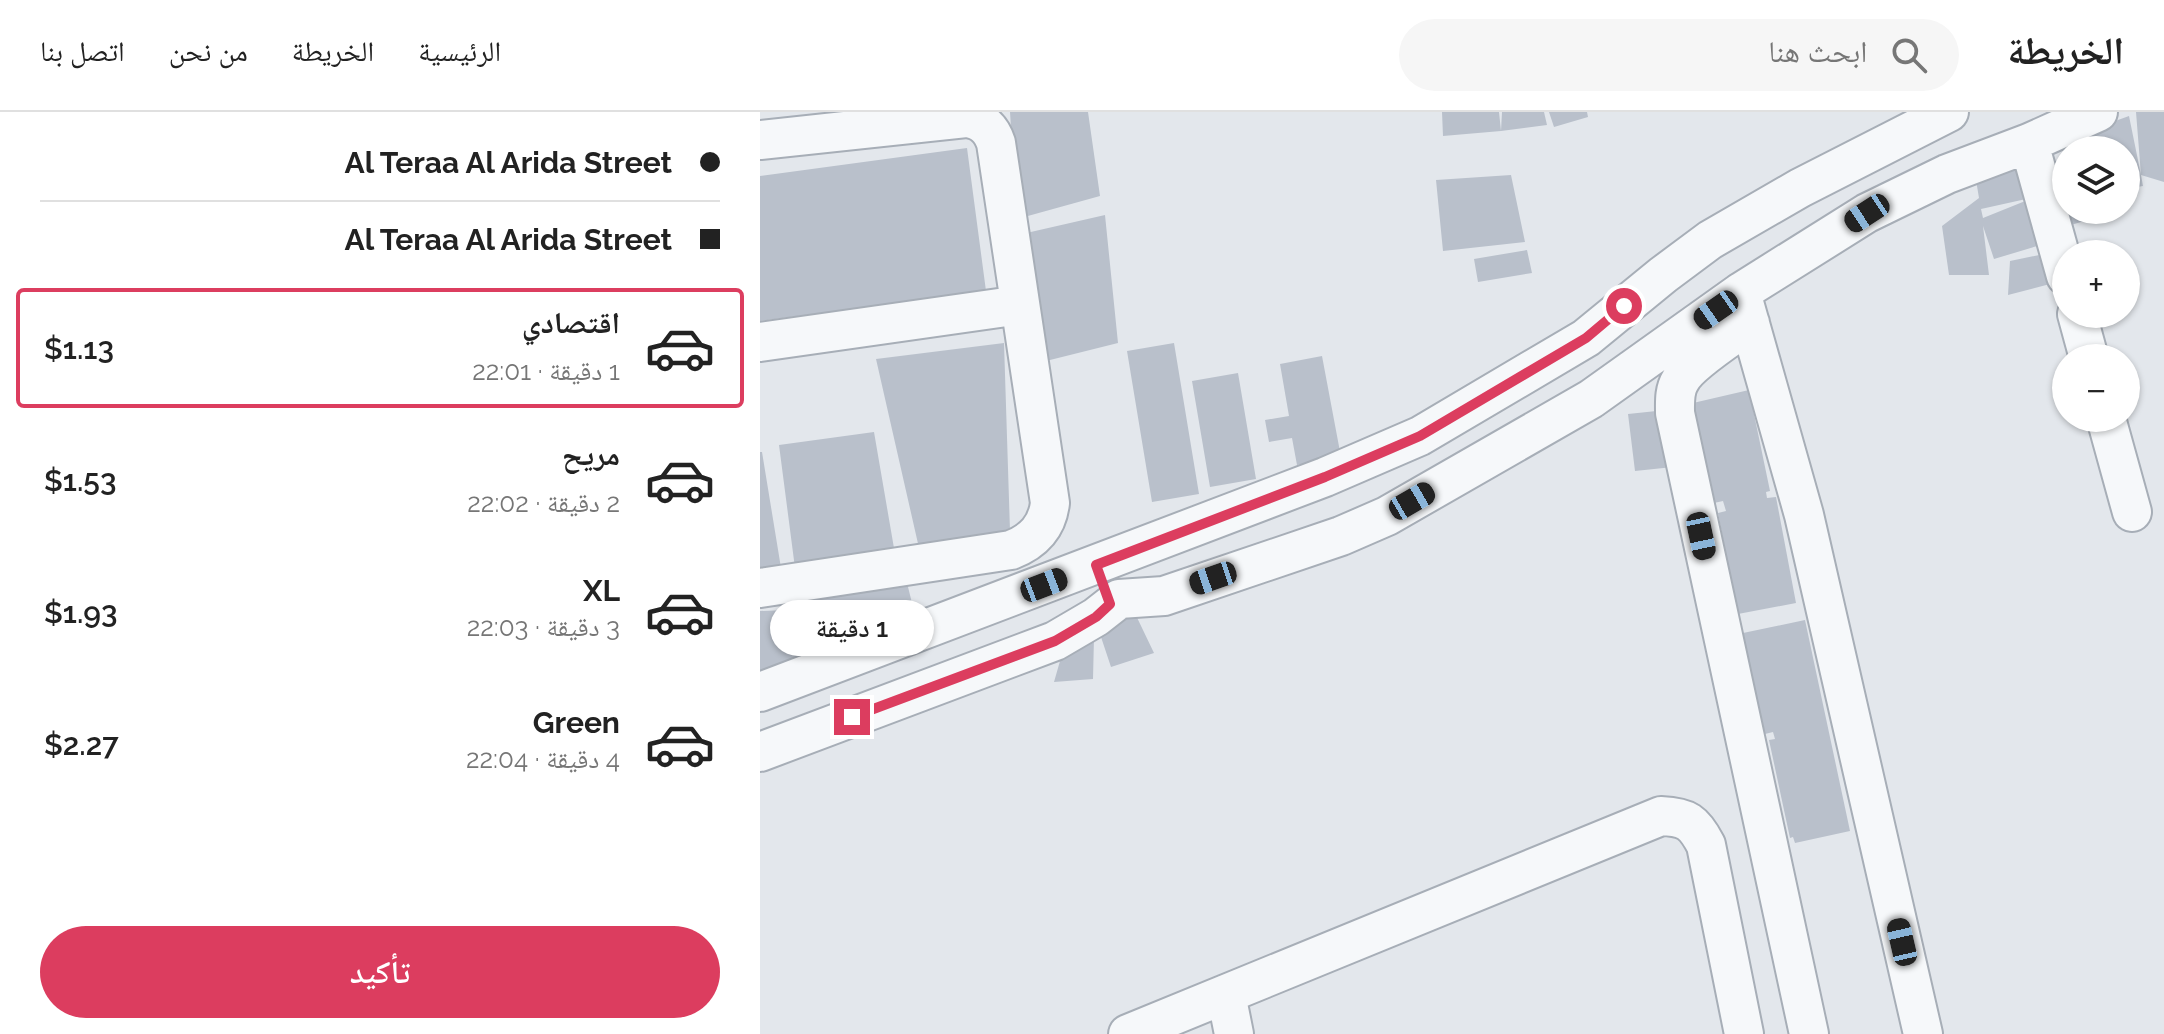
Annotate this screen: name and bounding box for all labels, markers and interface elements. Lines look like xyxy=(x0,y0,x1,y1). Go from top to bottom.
search box xyxy=(1399,19,1959,91)
text: الخريطة xyxy=(2007,28,2124,73)
icon: search xyxy=(1887,33,1931,77)
text: ابحث هنا xyxy=(1768,34,1867,69)
text: اتصل بنا xyxy=(40,35,125,68)
text: من نحن xyxy=(169,35,248,68)
text: الخريطة xyxy=(292,35,374,68)
text: الرئيسية xyxy=(418,35,501,68)
map controls xyxy=(2052,136,2140,432)
button: layers xyxy=(2052,136,2140,224)
text: Al Teraa Al Arida Street xyxy=(345,145,672,180)
car xyxy=(1840,190,1894,236)
text: Al Teraa Al Arida Street xyxy=(345,222,672,257)
button: + xyxy=(2052,240,2140,328)
car xyxy=(1689,286,1743,334)
route start xyxy=(1606,288,1642,324)
text: اقتصادي xyxy=(522,305,620,340)
icon: car xyxy=(644,312,716,384)
text: $1.13 xyxy=(44,331,114,366)
button: − xyxy=(2052,344,2140,432)
text: 1 دقيقة · 22:01 xyxy=(472,356,620,386)
text: مريح xyxy=(562,437,620,472)
icon: car xyxy=(644,444,716,516)
text: $1.53 xyxy=(44,463,116,498)
car xyxy=(1385,479,1439,523)
text: 2 دقيقة · 22:02 xyxy=(467,488,620,518)
car xyxy=(1684,510,1718,562)
car xyxy=(1186,559,1240,597)
car xyxy=(1017,565,1071,605)
text: XL xyxy=(583,573,620,608)
icon: car xyxy=(644,576,716,648)
text: $1.93 xyxy=(44,595,118,630)
callout: 1 دقيقة xyxy=(770,601,934,657)
text: 3 دقيقة · 22:03 xyxy=(467,612,620,642)
text: 1 دقيقة xyxy=(816,613,888,643)
route end xyxy=(834,699,870,735)
text: Green xyxy=(533,705,620,740)
icon: car xyxy=(644,708,716,780)
text: $2.27 xyxy=(44,727,119,762)
text: 4 دقيقة · 22:04 xyxy=(466,744,620,774)
car xyxy=(1885,916,1919,968)
button: تأكيد xyxy=(40,926,720,1018)

